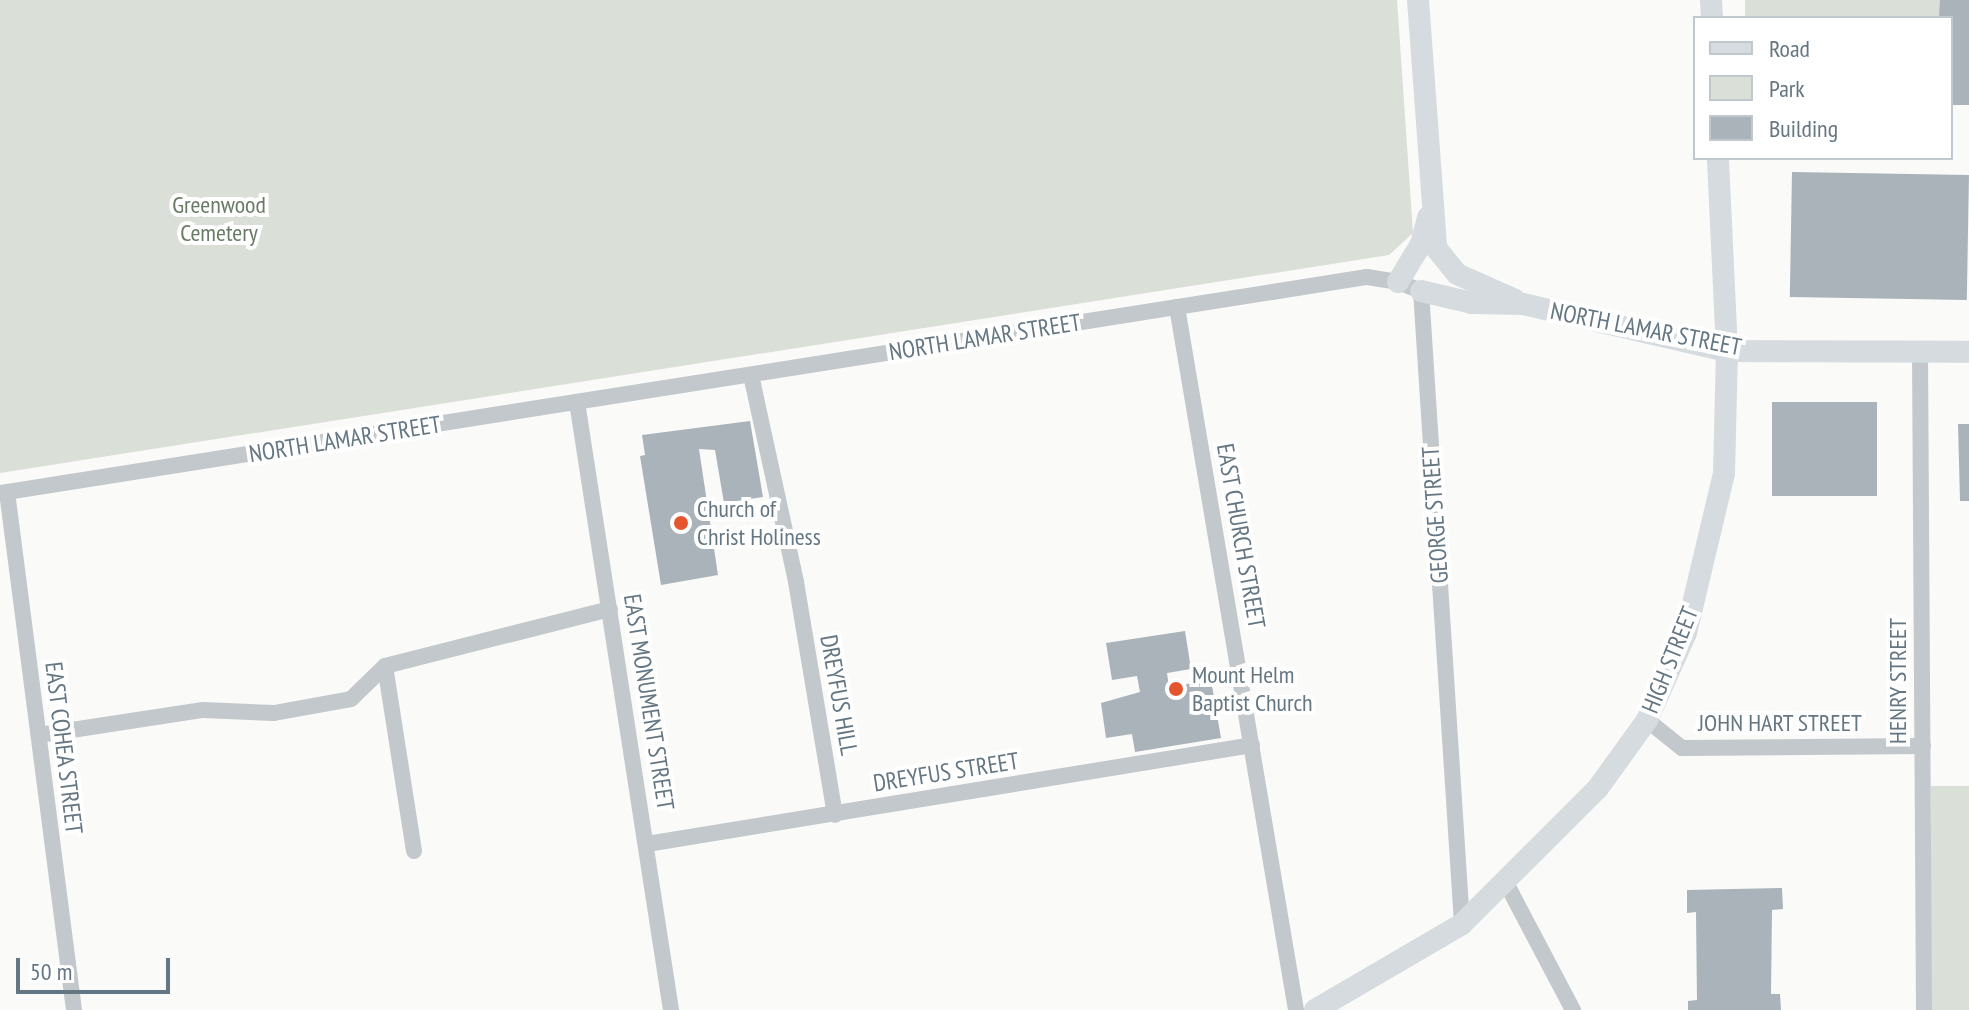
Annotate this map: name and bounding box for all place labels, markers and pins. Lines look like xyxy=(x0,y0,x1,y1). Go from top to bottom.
place label: Church of Christ Holiness xyxy=(697,495,821,551)
marker: Church of Christ Holiness xyxy=(672,514,690,532)
place label: Mount Helm Baptist Church xyxy=(1192,661,1313,717)
marker: Mount Helm Baptist Church xyxy=(1167,680,1185,698)

